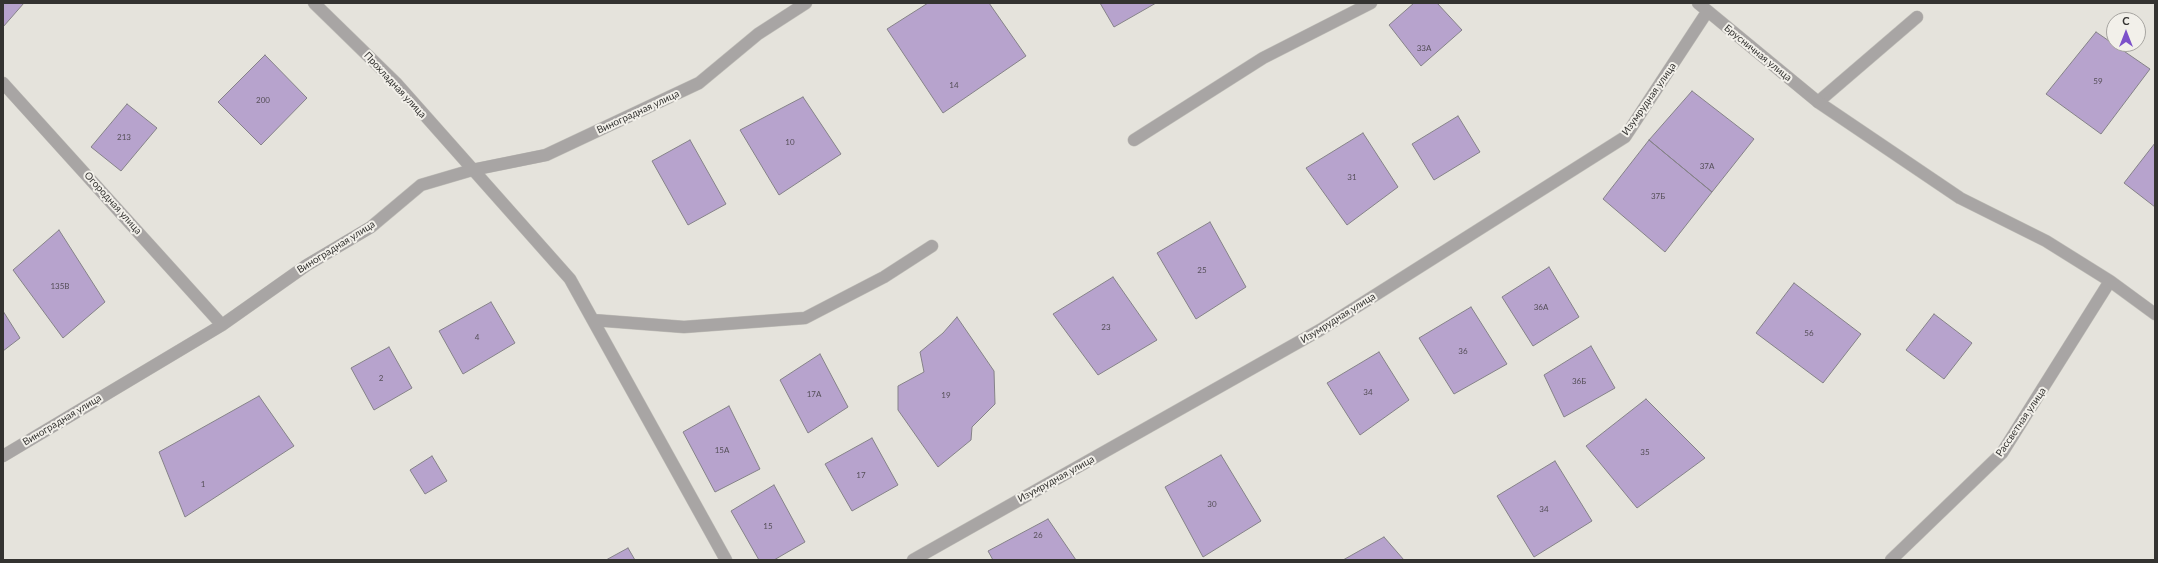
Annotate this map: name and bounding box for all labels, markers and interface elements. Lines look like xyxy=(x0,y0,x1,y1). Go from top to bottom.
north arrow xyxy=(2106,12,2146,52)
text: С xyxy=(2122,14,2130,27)
street label: Брусничная улица xyxy=(1722,22,1794,84)
house number: 33А xyxy=(1417,43,1431,53)
street label: Прохладная улица xyxy=(361,50,429,120)
street label: Изумрудная улица xyxy=(1619,60,1679,138)
house number: 59 xyxy=(2093,76,2103,86)
house number: 14 xyxy=(949,80,959,90)
street label: Виноградная улица xyxy=(595,88,681,136)
house number: 200 xyxy=(256,95,270,105)
house number: 213 xyxy=(117,132,131,142)
house number: 10 xyxy=(785,137,795,147)
house number: 37А xyxy=(1700,161,1714,171)
street label: Огородная улица xyxy=(82,169,144,237)
house number: 31 xyxy=(1347,172,1357,182)
house number: 37Б xyxy=(1651,191,1665,201)
street label: Виноградная улица xyxy=(295,218,377,276)
house number: 25 xyxy=(1197,265,1207,275)
house number: 135В xyxy=(50,281,70,291)
street label: Изумрудная улица xyxy=(1298,290,1378,346)
house number: 36А xyxy=(1534,302,1548,312)
house number: 23 xyxy=(1101,322,1111,332)
house number: 56 xyxy=(1804,328,1814,338)
house number: 4 xyxy=(475,332,479,342)
house number: 36 xyxy=(1458,346,1468,356)
house number: 2 xyxy=(379,373,383,383)
house number: 36Б xyxy=(1572,376,1586,386)
street label: Рассветная улица xyxy=(1993,385,2049,459)
house number: 34 xyxy=(1363,387,1373,397)
house number: 17А xyxy=(807,389,821,399)
house number: 19 xyxy=(941,390,951,400)
street label: Виноградная улица xyxy=(20,392,104,448)
house number: 15А xyxy=(715,445,729,455)
house number: 35 xyxy=(1640,447,1650,457)
street label: Изумрудная улица xyxy=(1016,453,1096,505)
house number: 17 xyxy=(856,470,866,480)
house number: 1 xyxy=(201,479,205,489)
house number: 30 xyxy=(1207,499,1217,509)
house number: 34 xyxy=(1539,504,1549,514)
house number: 15 xyxy=(763,521,773,531)
house number: 26 xyxy=(1033,530,1043,540)

